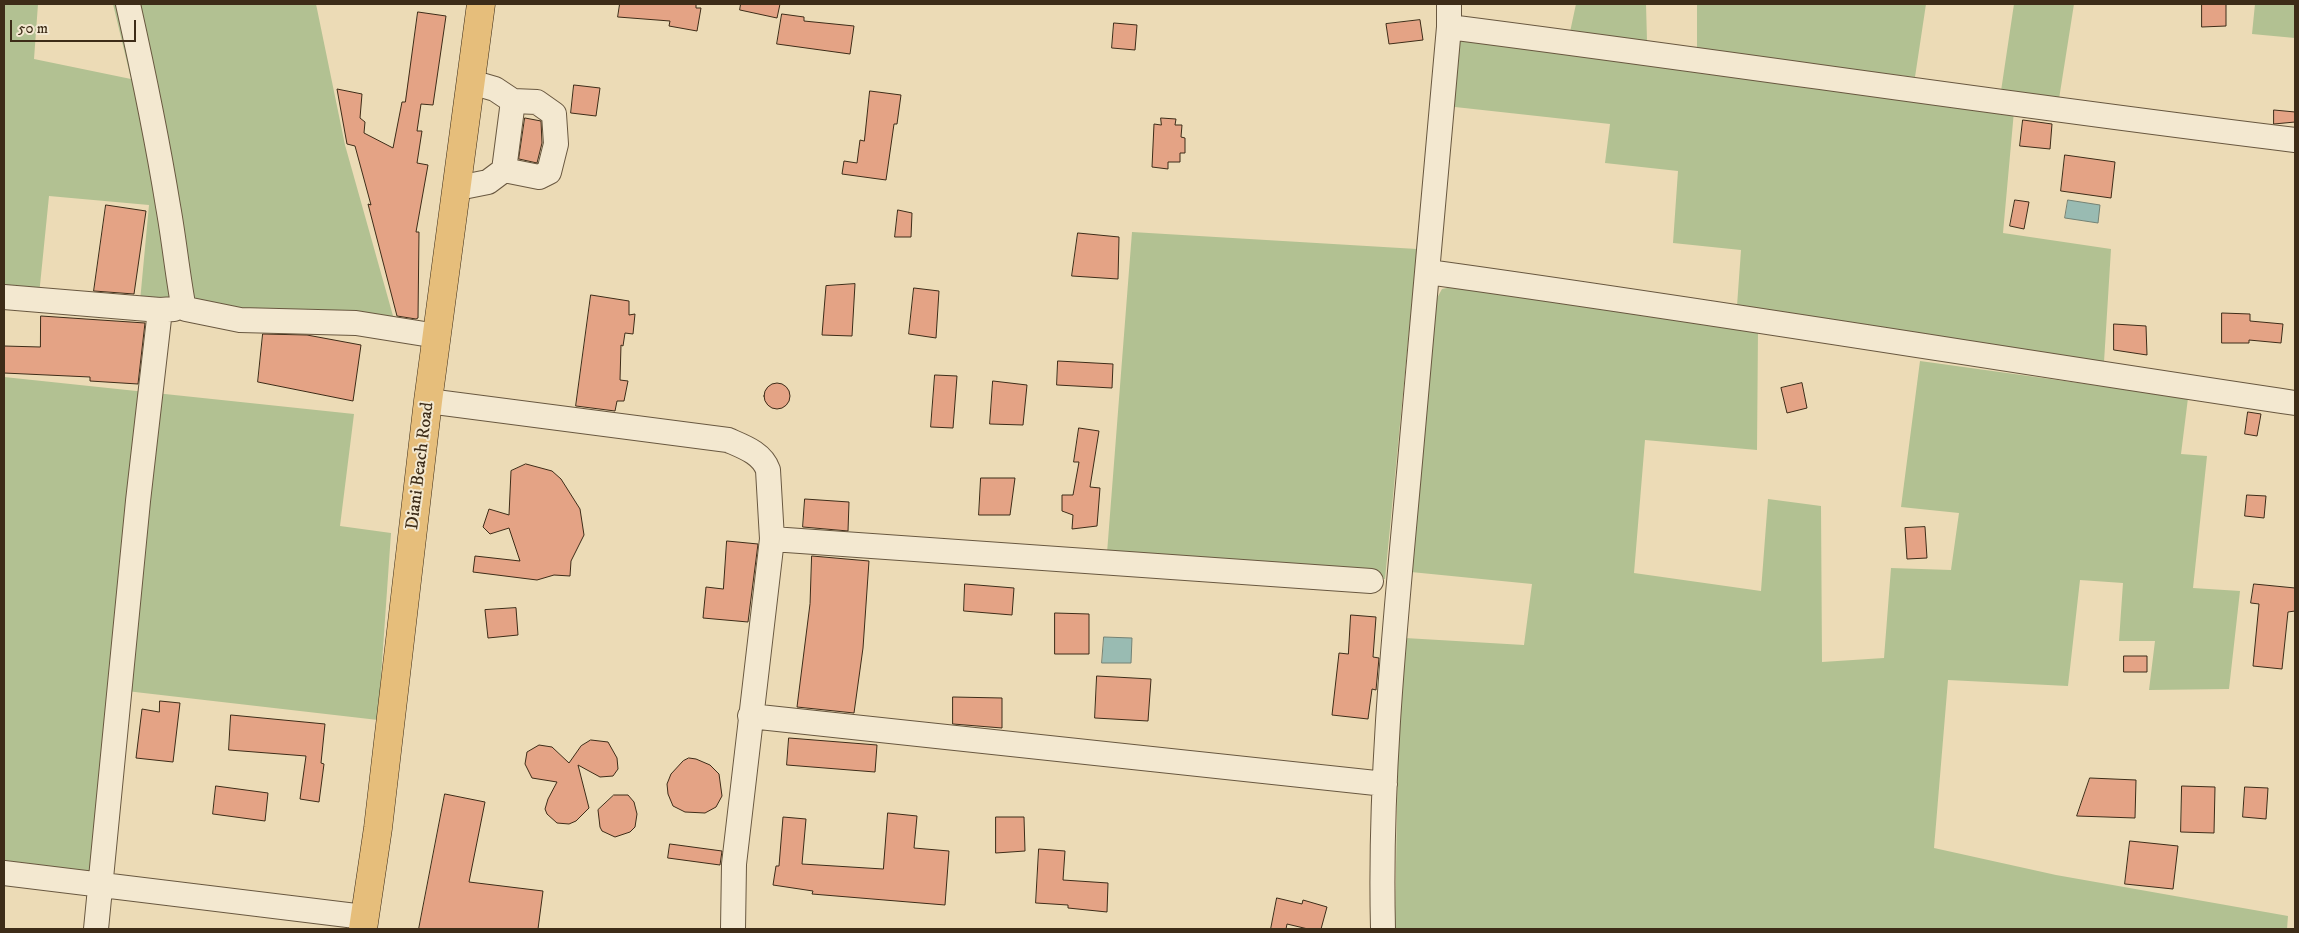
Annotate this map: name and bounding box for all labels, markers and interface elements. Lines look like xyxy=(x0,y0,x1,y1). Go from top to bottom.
scale bar xyxy=(12,10,139,42)
text: 50 m xyxy=(18,19,48,38)
street label: Diani Beach Road xyxy=(402,401,440,531)

